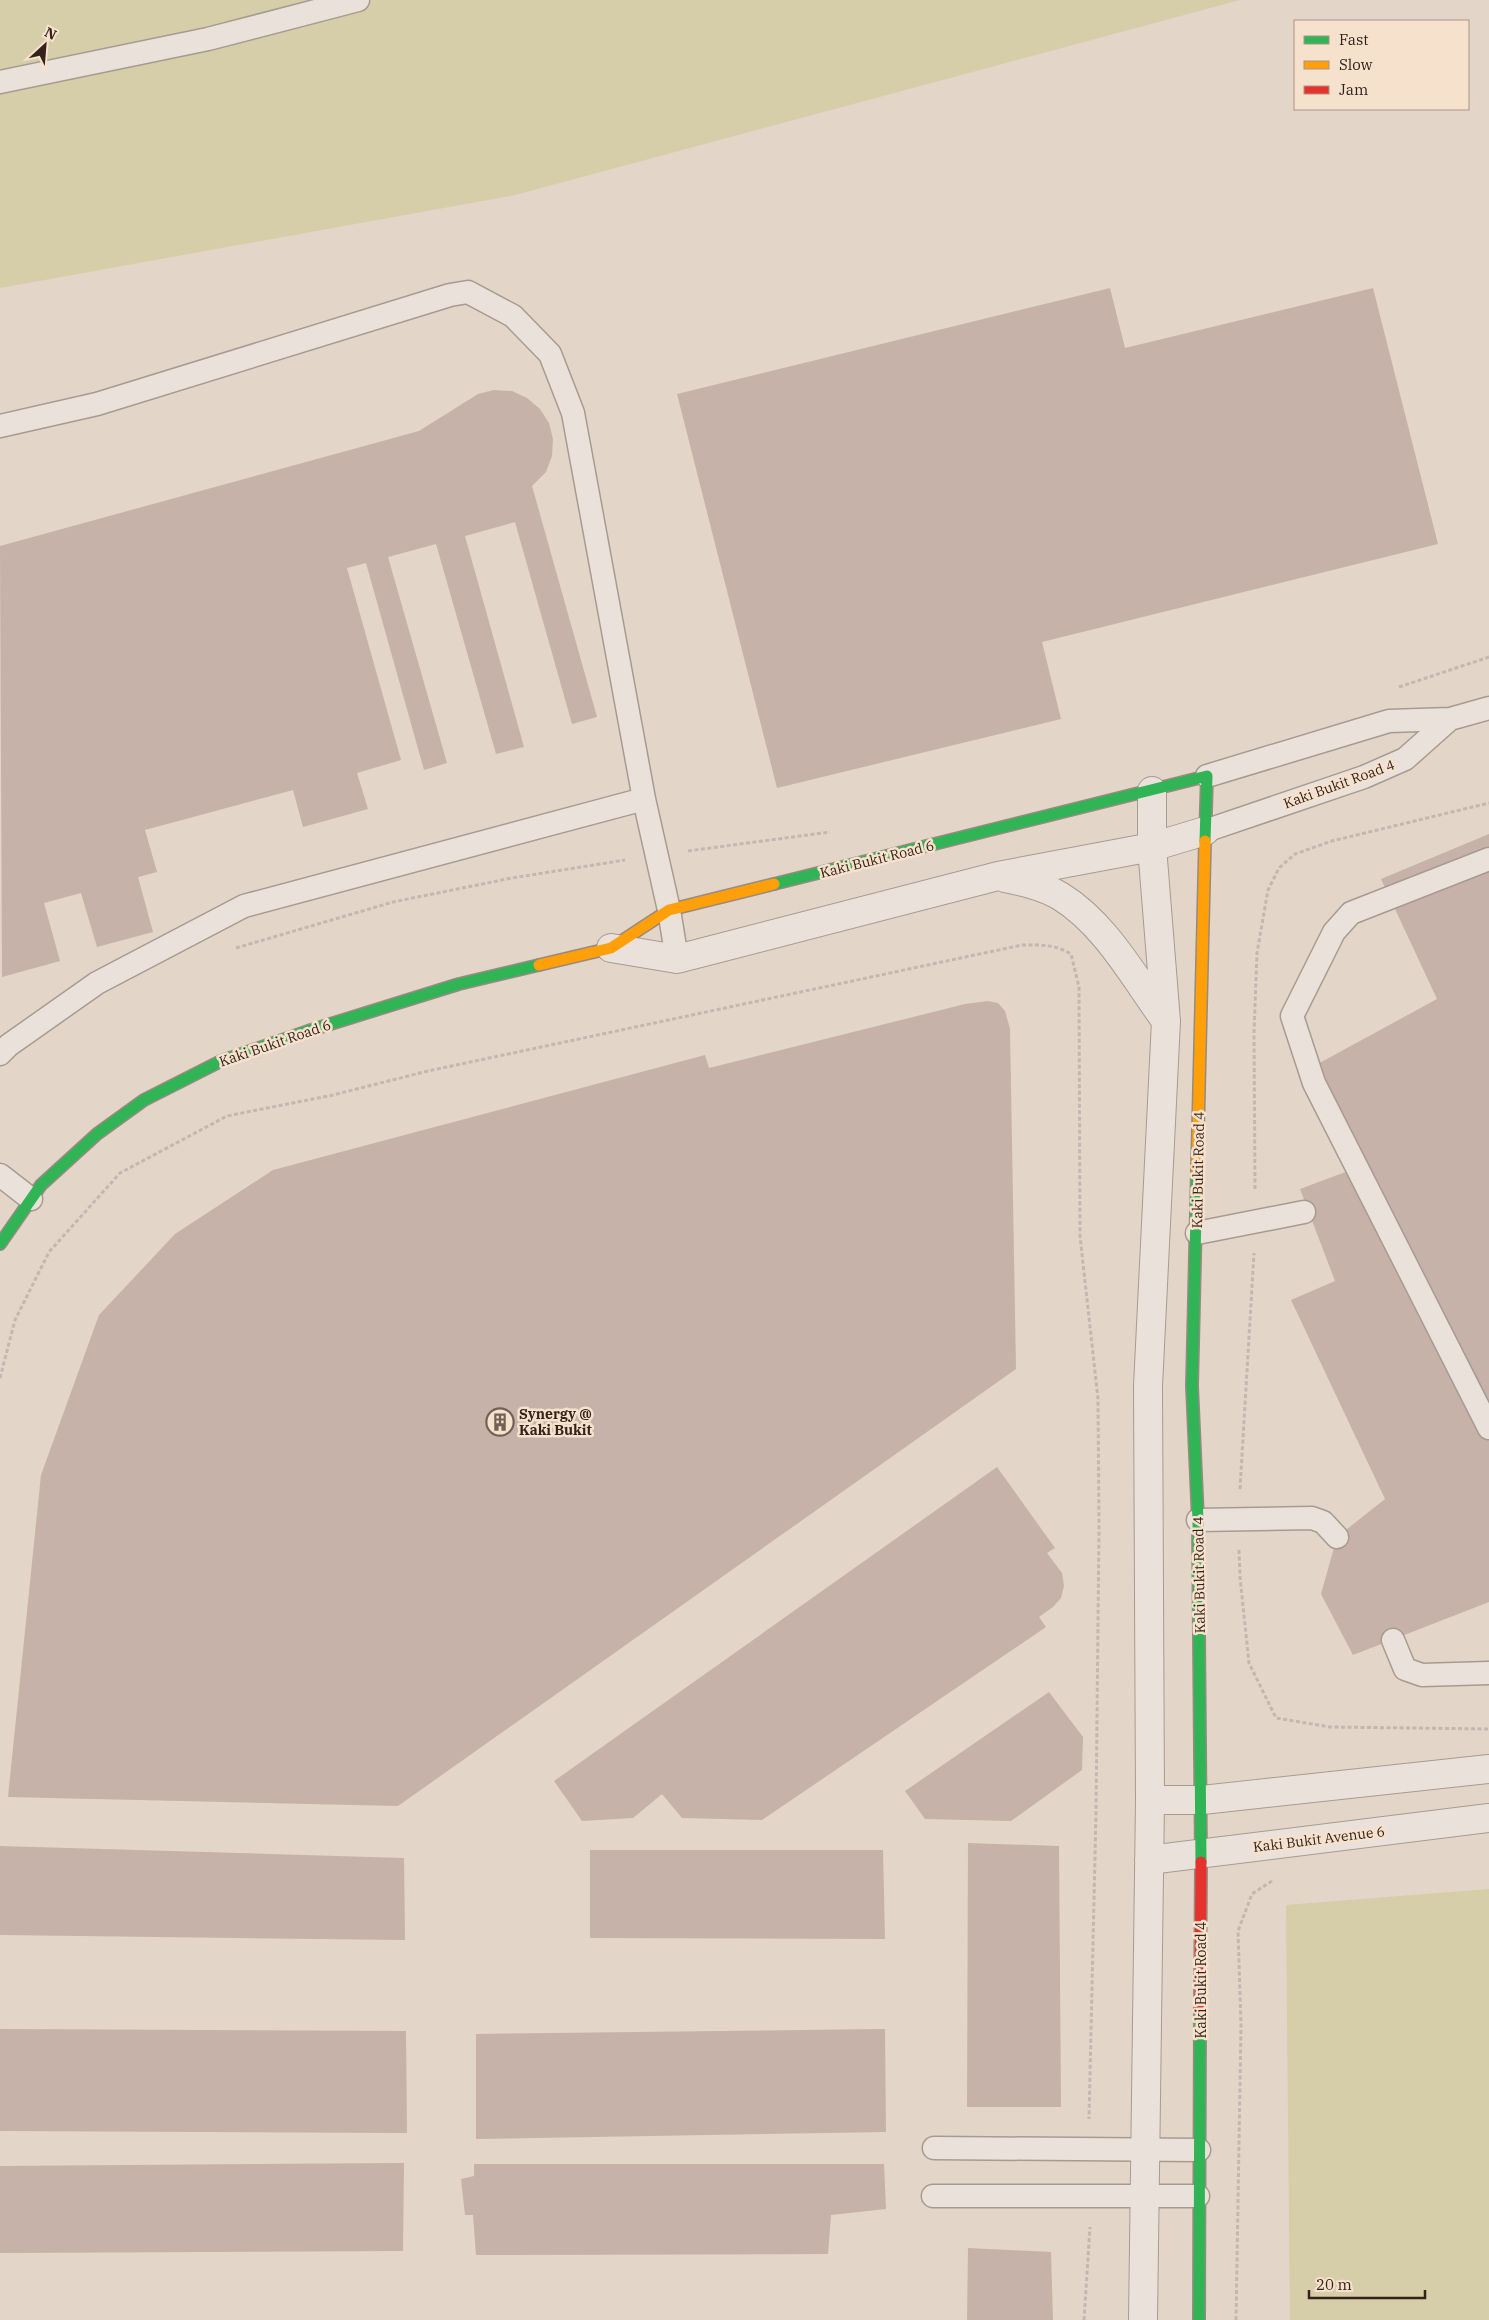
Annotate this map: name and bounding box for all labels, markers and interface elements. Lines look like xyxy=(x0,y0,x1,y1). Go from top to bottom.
north arrow xyxy=(20,20,70,70)
legend xyxy=(1294,20,1469,110)
text: N xyxy=(42,23,60,44)
text: Fast xyxy=(1339,30,1369,49)
text: Slow xyxy=(1339,55,1373,74)
text: Jam xyxy=(1339,80,1368,99)
street label: Kaki Bukit Road 4 xyxy=(1281,756,1397,812)
street label: Kaki Bukit Road 6 xyxy=(818,836,936,882)
street label: Kaki Bukit Road 6 xyxy=(217,1015,333,1071)
street label: Kaki Bukit Road 4 xyxy=(1188,1111,1208,1229)
place label: Synergy @ Kaki Bukit xyxy=(519,1405,592,1439)
building icon: Synergy @ Kaki Bukit xyxy=(485,1407,515,1437)
street label: Kaki Bukit Road 4 xyxy=(1189,1516,1209,1634)
street label: Kaki Bukit Avenue 6 xyxy=(1252,1822,1386,1856)
street label: Kaki Bukit Road 4 xyxy=(1192,1922,1210,2038)
scale bar xyxy=(1309,2268,1425,2300)
text: 20 m xyxy=(1316,2275,1352,2294)

